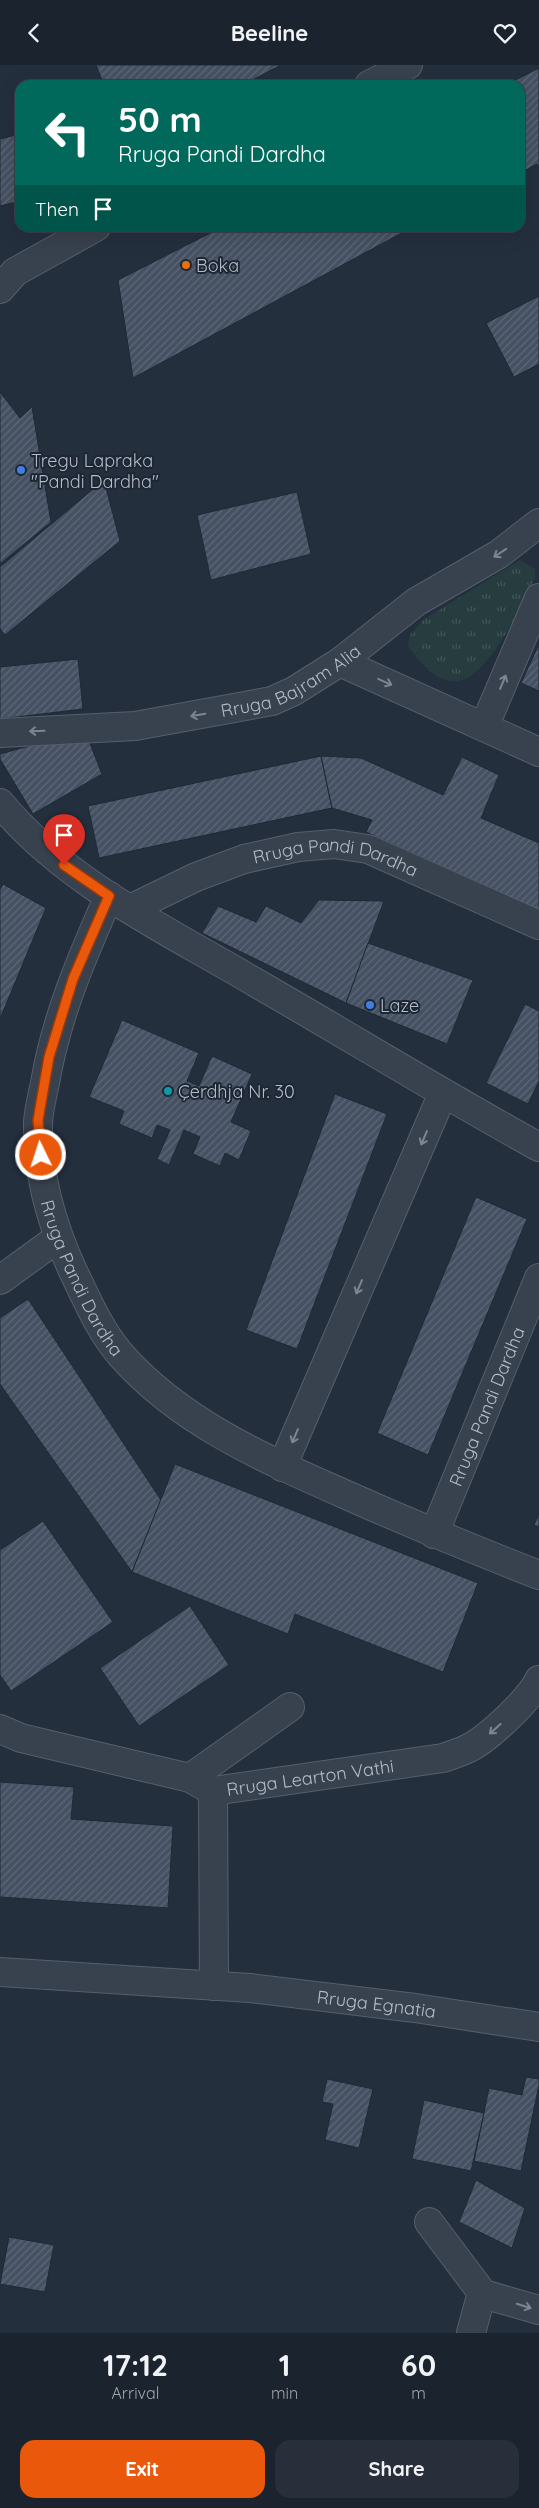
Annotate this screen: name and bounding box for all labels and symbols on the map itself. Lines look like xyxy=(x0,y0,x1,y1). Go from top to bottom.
place label: Boka xyxy=(196,254,239,277)
marker: Boka xyxy=(180,259,192,271)
place label: Tregu Lapraka "Pandi Dardha" xyxy=(31,449,159,493)
marker: Tregu Lapraka "Pandi Dardha" xyxy=(15,464,27,476)
one-way arrow xyxy=(494,548,508,558)
street label: Rruga Bajram Alia xyxy=(219,639,365,722)
one-way arrow xyxy=(498,675,508,690)
one-way arrow xyxy=(377,678,392,687)
one-way arrow xyxy=(191,710,207,720)
one-way arrow xyxy=(29,726,46,736)
pin xyxy=(43,814,85,865)
street label: Rruga Pandi Dardha xyxy=(251,832,422,881)
place label: Laze xyxy=(380,994,419,1017)
marker: Laze xyxy=(364,999,376,1011)
place label: Çerdhja Nr. 30 xyxy=(178,1080,295,1103)
marker: Çerdhja Nr. 30 xyxy=(162,1085,174,1097)
position arrow xyxy=(14,1128,66,1180)
one-way arrow xyxy=(418,1130,428,1145)
street label: Rruga Pandi Dardha xyxy=(36,1197,129,1361)
one-way arrow xyxy=(354,1279,364,1294)
street label: Rruga Pandi Dardha xyxy=(443,1323,529,1489)
one-way arrow xyxy=(289,1428,299,1443)
one-way arrow xyxy=(488,1723,501,1734)
street label: Rruga Learton Vathi xyxy=(225,1754,395,1800)
street label: Rruga Egnatia xyxy=(316,1985,438,2023)
one-way arrow xyxy=(516,2301,532,2311)

